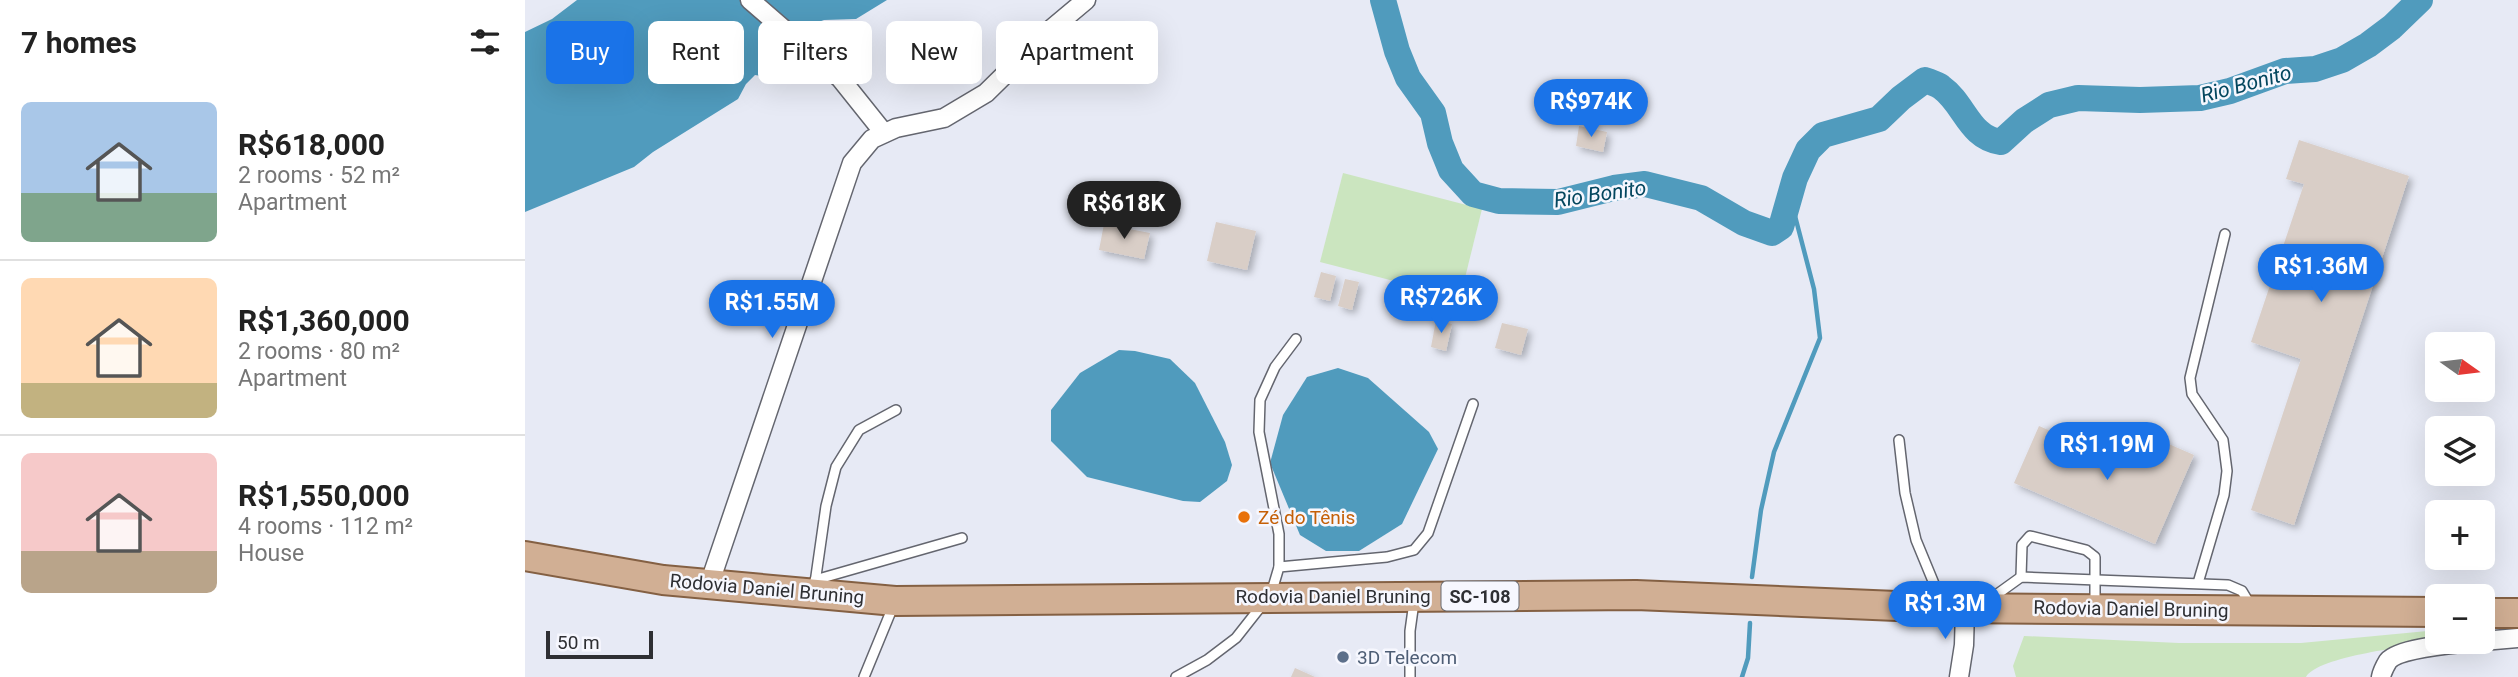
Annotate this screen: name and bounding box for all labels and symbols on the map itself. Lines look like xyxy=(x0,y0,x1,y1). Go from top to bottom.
water label: Rio Bonito xyxy=(2198,60,2294,108)
pin: R$974K xyxy=(1534,80,1648,139)
water label: Rio Bonito xyxy=(1552,176,1648,212)
pin: R$618K xyxy=(1067,182,1181,241)
pin: R$1.36M xyxy=(2256,244,2386,304)
pin: R$726K xyxy=(1384,276,1498,335)
pin: R$1.55M xyxy=(707,280,837,340)
north arrow xyxy=(2425,332,2495,402)
pin: R$1.19M xyxy=(2042,422,2172,482)
place label: Zé do Tênis xyxy=(1258,506,1355,529)
marker: Zé do Tênis xyxy=(1236,509,1252,525)
street label: Rodovia Daniel Bruning xyxy=(669,569,865,609)
road number: SC-108 xyxy=(1441,582,1518,610)
pin: R$1.3M xyxy=(1888,582,2002,641)
street label: Rodovia Daniel Bruning xyxy=(1235,585,1431,608)
street label: Rodovia Daniel Bruning xyxy=(2033,596,2229,622)
scale bar xyxy=(546,628,653,660)
place label: 3D Telecom xyxy=(1357,646,1457,669)
marker: 3D Telecom xyxy=(1335,649,1351,665)

